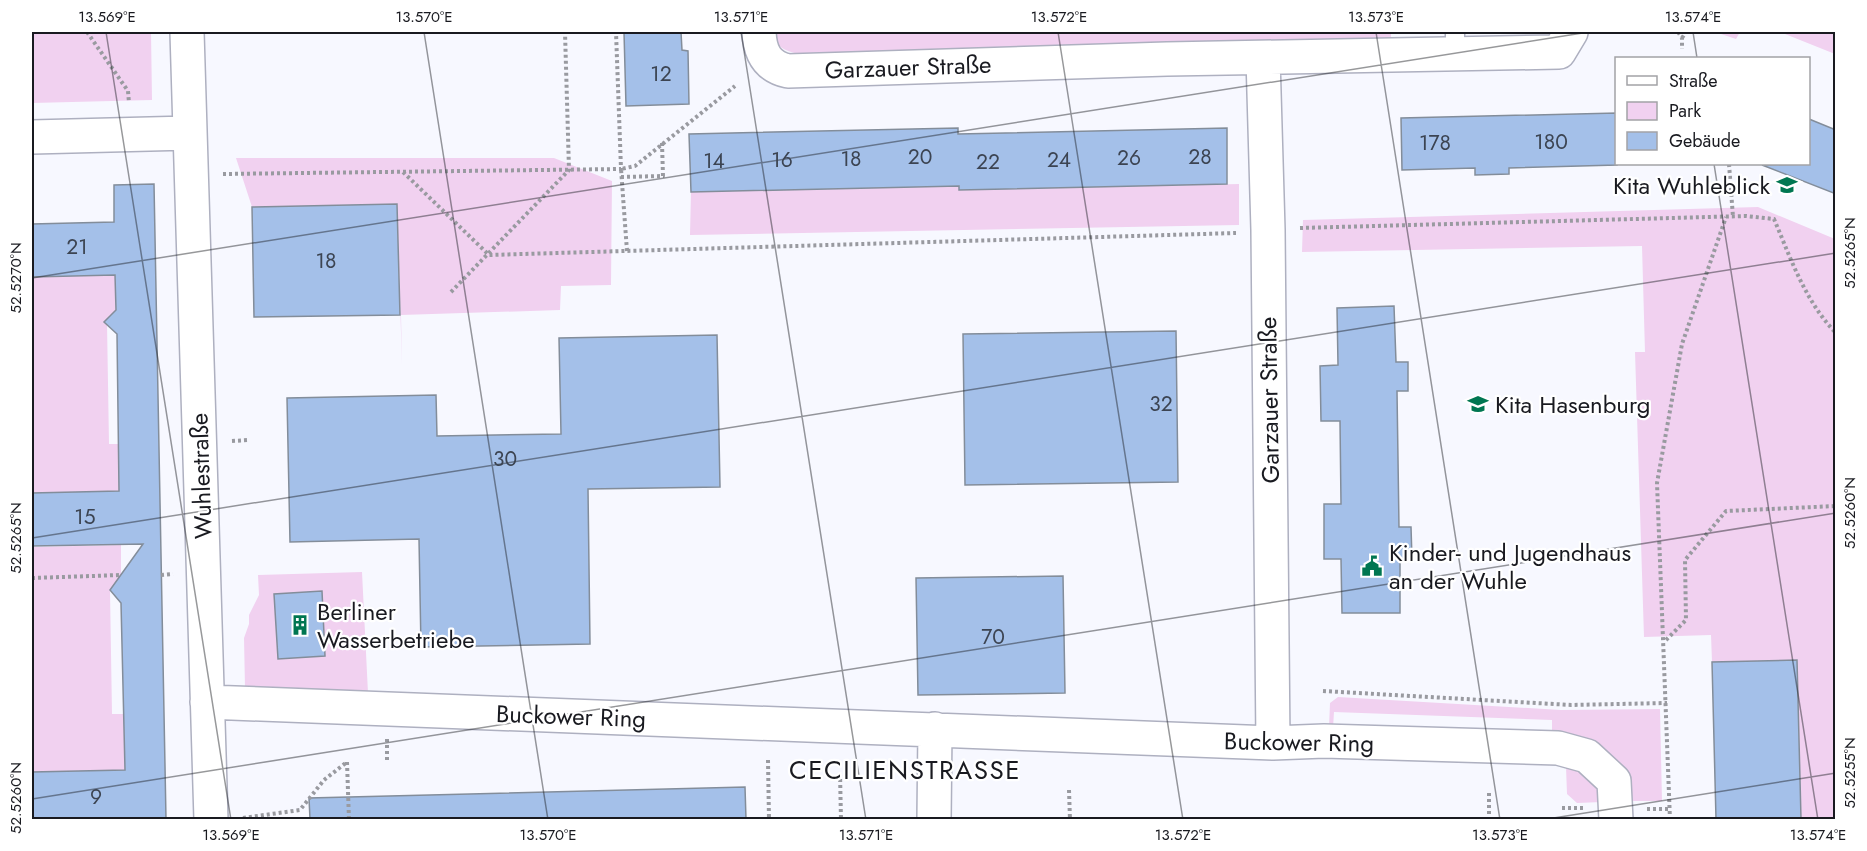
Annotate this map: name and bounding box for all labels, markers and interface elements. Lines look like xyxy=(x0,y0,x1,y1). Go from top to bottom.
text: 13.569°E xyxy=(78,6,136,28)
text: 13.570°E xyxy=(396,6,452,28)
text: 13.571°E xyxy=(714,6,768,28)
text: 13.572°E xyxy=(1031,6,1087,28)
text: 13.573°E xyxy=(1348,6,1404,28)
text: 13.574°E xyxy=(1665,6,1721,28)
street label: Garzauer Straße xyxy=(824,47,992,87)
legend xyxy=(1615,57,1810,165)
house number: 12 xyxy=(650,59,672,89)
text: Straße xyxy=(1669,68,1717,94)
text: Park xyxy=(1669,98,1701,124)
house number: 180 xyxy=(1534,127,1568,157)
house number: 178 xyxy=(1419,128,1451,158)
text: Gebäude xyxy=(1669,128,1740,154)
house number: 20 xyxy=(908,142,932,172)
house number: 28 xyxy=(1188,142,1212,172)
house number: 26 xyxy=(1117,143,1141,173)
house number: 18 xyxy=(841,144,861,174)
house number: 16 xyxy=(771,145,793,175)
house number: 24 xyxy=(1047,145,1071,175)
house number: 14 xyxy=(703,146,725,176)
house number: 22 xyxy=(976,147,1000,177)
place label: Kita Wuhleblick xyxy=(1613,168,1770,203)
school or university icon: Kita Wuhleblick xyxy=(1775,173,1799,197)
text: 52.5265°N xyxy=(1839,217,1861,289)
house number: 21 xyxy=(66,232,88,262)
text: 52.5270°N xyxy=(5,242,27,314)
house number: 18 xyxy=(316,246,336,276)
street label: Garzauer Straße xyxy=(1250,316,1288,484)
place label: Kita Hasenburg xyxy=(1495,387,1650,422)
house number: 32 xyxy=(1149,389,1173,419)
school or university icon: Kita Hasenburg xyxy=(1466,392,1490,416)
street label: Wuhlestraße xyxy=(181,412,221,540)
house number: 30 xyxy=(493,444,517,474)
text: 52.5260°N xyxy=(1839,477,1861,549)
text: 52.5265°N xyxy=(5,502,27,574)
house number: 15 xyxy=(74,502,96,532)
place label: Kinder- und Jugendhaus an der Wuhle xyxy=(1389,535,1631,598)
public building icon: Kinder- und Jugendhaus an der Wuhle xyxy=(1360,554,1384,578)
place label: Berliner Wasserbetriebe xyxy=(317,594,475,657)
building icon: Berliner Wasserbetriebe xyxy=(288,613,312,637)
house number: 70 xyxy=(981,622,1005,652)
street label: Buckower Ring xyxy=(495,696,647,736)
street label: Buckower Ring xyxy=(1224,723,1374,761)
text: 52.5255°N xyxy=(1839,737,1861,809)
district label: CECILIENSTRASSE xyxy=(789,751,1021,789)
text: 52.5260°N xyxy=(5,762,27,834)
house number: 9 xyxy=(90,782,102,812)
text: 13.569°E xyxy=(202,824,260,846)
text: 13.570°E xyxy=(520,824,576,846)
text: 13.571°E xyxy=(839,824,893,846)
text: 13.572°E xyxy=(1155,824,1211,846)
text: 13.573°E xyxy=(1472,824,1528,846)
text: 13.574°E xyxy=(1790,824,1846,846)

